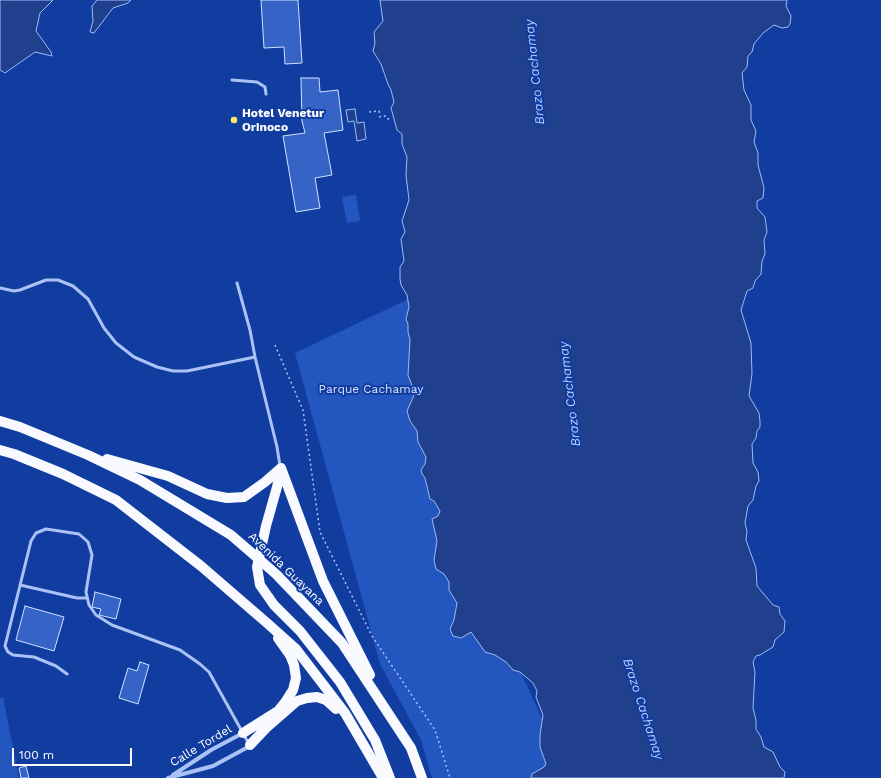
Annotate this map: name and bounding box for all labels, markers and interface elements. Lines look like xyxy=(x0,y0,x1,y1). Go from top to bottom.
water label: Brazo Cachamay xyxy=(522,19,548,125)
place label: Hotel Venetur Orinoco xyxy=(242,106,324,134)
marker: Hotel Venetur Orinoco xyxy=(229,115,239,125)
water label: Brazo Cachamay xyxy=(556,341,584,447)
park label: Parque Cachamay xyxy=(319,382,423,396)
street label: Avenida Guayana xyxy=(245,529,327,609)
water label: Brazo Cachamay xyxy=(619,656,667,762)
street label: Calle Tordel xyxy=(168,722,234,770)
scale bar xyxy=(14,740,134,766)
text: 100 m xyxy=(19,748,54,762)

